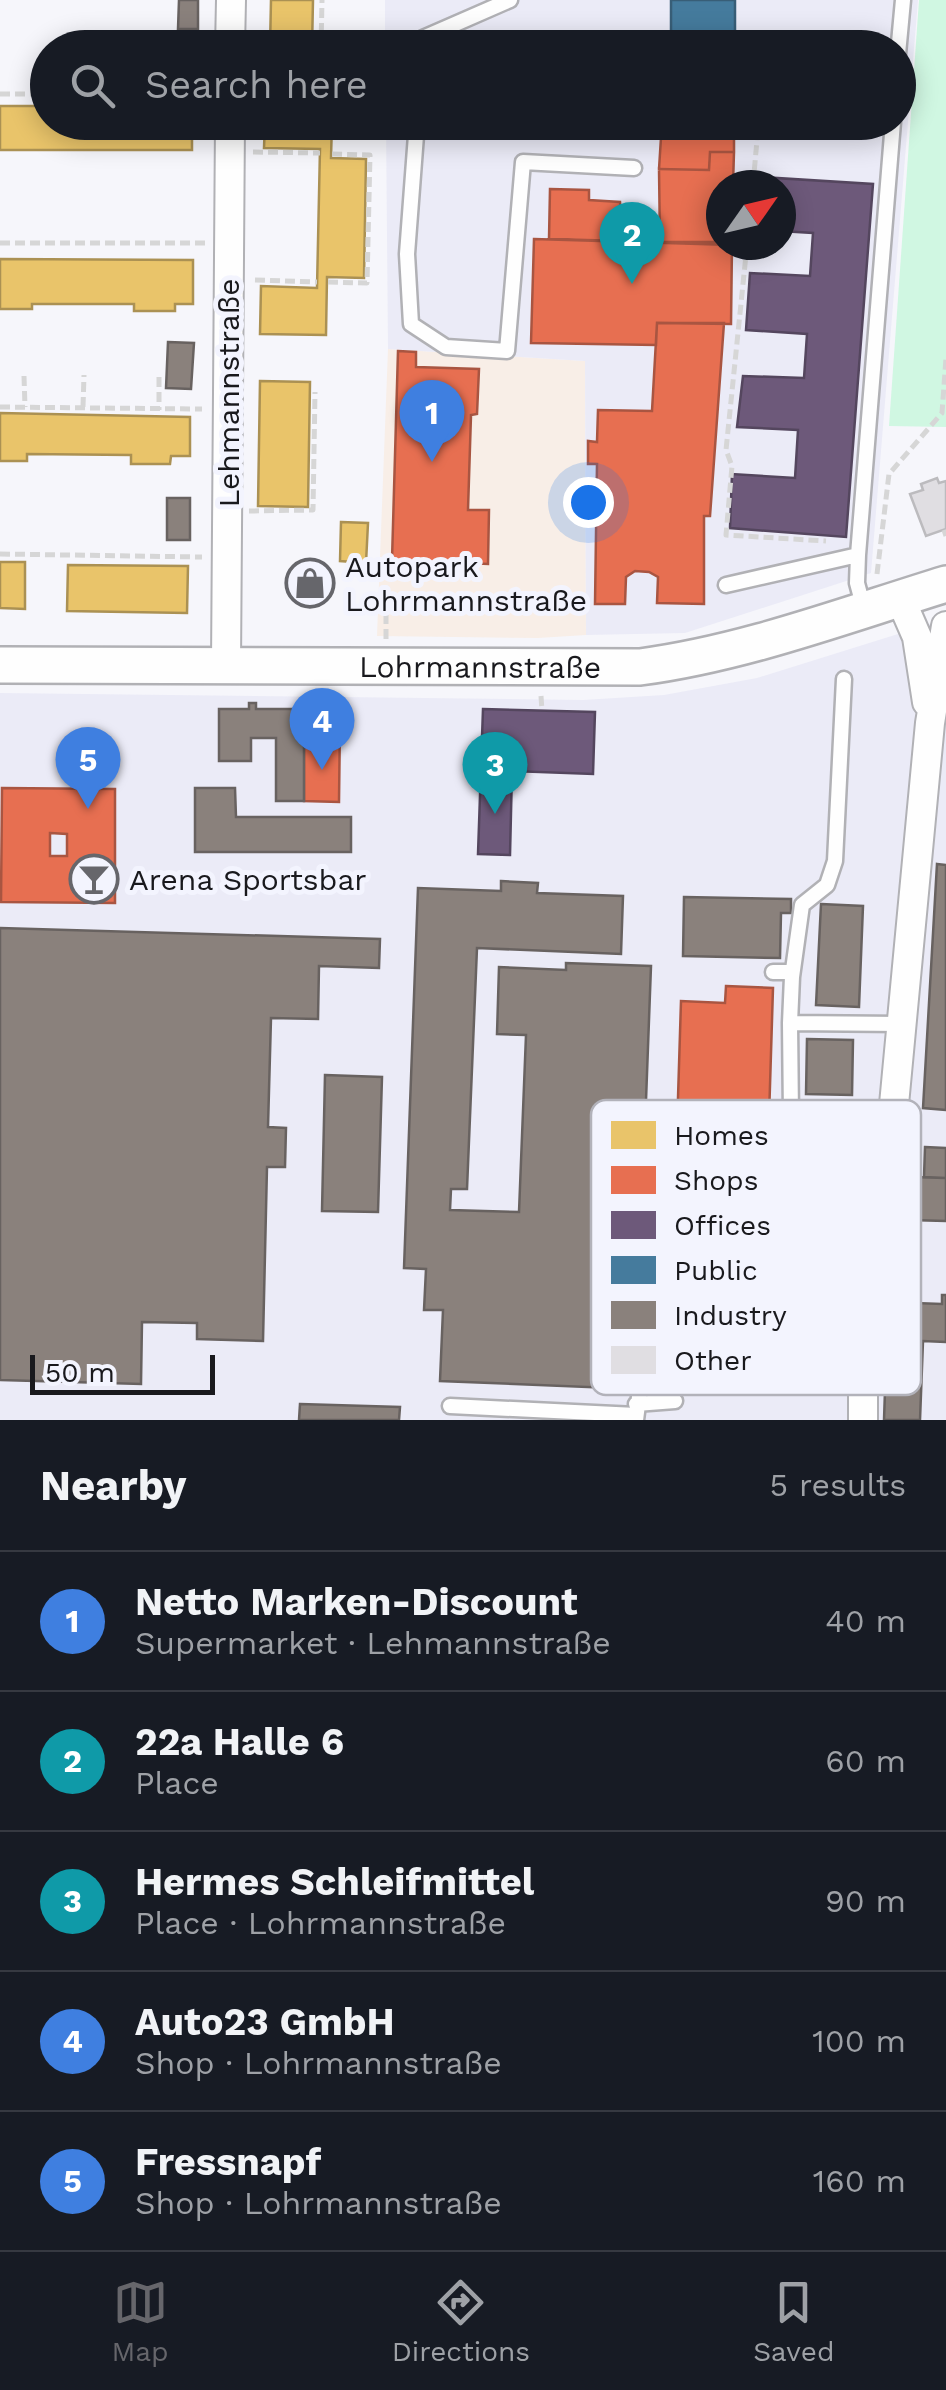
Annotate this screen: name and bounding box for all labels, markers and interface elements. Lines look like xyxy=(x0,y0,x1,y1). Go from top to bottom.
search box xyxy=(30,30,916,140)
icon: search xyxy=(65,58,120,113)
text: Search here xyxy=(145,63,368,107)
north arrow xyxy=(706,170,796,260)
pin: 2 xyxy=(600,202,664,284)
street label: Lehmannstraße xyxy=(211,278,246,508)
pin: 1 xyxy=(400,380,464,462)
your location xyxy=(563,477,614,528)
place label: Autopark Lohrmannstraße xyxy=(345,549,587,618)
shop icon: Autopark Lohrmannstraße xyxy=(284,557,336,609)
street label: Lohrmannstraße xyxy=(359,649,601,684)
pin: 4 xyxy=(290,688,354,770)
pin: 5 xyxy=(56,726,120,809)
pin: 3 xyxy=(462,732,528,814)
bar icon: Arena Sportsbar xyxy=(68,853,120,905)
place label: Arena Sportsbar xyxy=(129,862,367,897)
legend xyxy=(591,1100,921,1395)
text: Homes xyxy=(674,1119,769,1152)
text: Shops xyxy=(674,1164,758,1197)
text: Offices xyxy=(674,1209,771,1242)
text: Public xyxy=(674,1254,758,1287)
text: Industry xyxy=(674,1299,787,1332)
text: Other xyxy=(674,1344,752,1377)
scale bar xyxy=(30,1350,215,1394)
text: 50 m xyxy=(45,1356,115,1389)
text: Nearby xyxy=(40,1461,187,1510)
text: 5 results xyxy=(769,1466,906,1504)
text: Netto Marken-Discount xyxy=(135,1580,578,1624)
text: 1 xyxy=(66,1602,79,1640)
text: 40 m xyxy=(825,1602,906,1640)
text: Supermarket · Lehmannstraße xyxy=(135,1624,611,1662)
text: 22a Halle 6 xyxy=(135,1720,344,1764)
text: 2 xyxy=(63,1742,82,1780)
text: 60 m xyxy=(825,1742,906,1780)
text: Place xyxy=(135,1764,219,1802)
text: Hermes Schleifmittel xyxy=(135,1860,534,1904)
text: 3 xyxy=(63,1882,82,1920)
text: 90 m xyxy=(825,1882,906,1920)
text: Place · Lohrmannstraße xyxy=(135,1904,506,1942)
text: Auto23 GmbH xyxy=(135,2000,395,2044)
text: 4 xyxy=(62,2022,83,2060)
text: 100 m xyxy=(812,2022,906,2060)
text: Shop · Lohrmannstraße xyxy=(135,2044,502,2082)
text: Fressnapf xyxy=(135,2140,321,2184)
text: 5 xyxy=(63,2162,82,2200)
text: 160 m xyxy=(813,2162,906,2200)
text: Shop · Lohrmannstraße xyxy=(135,2184,502,2222)
tab: Map xyxy=(112,2275,169,2368)
tab: Directions xyxy=(392,2275,530,2368)
tab: Saved xyxy=(753,2275,834,2368)

